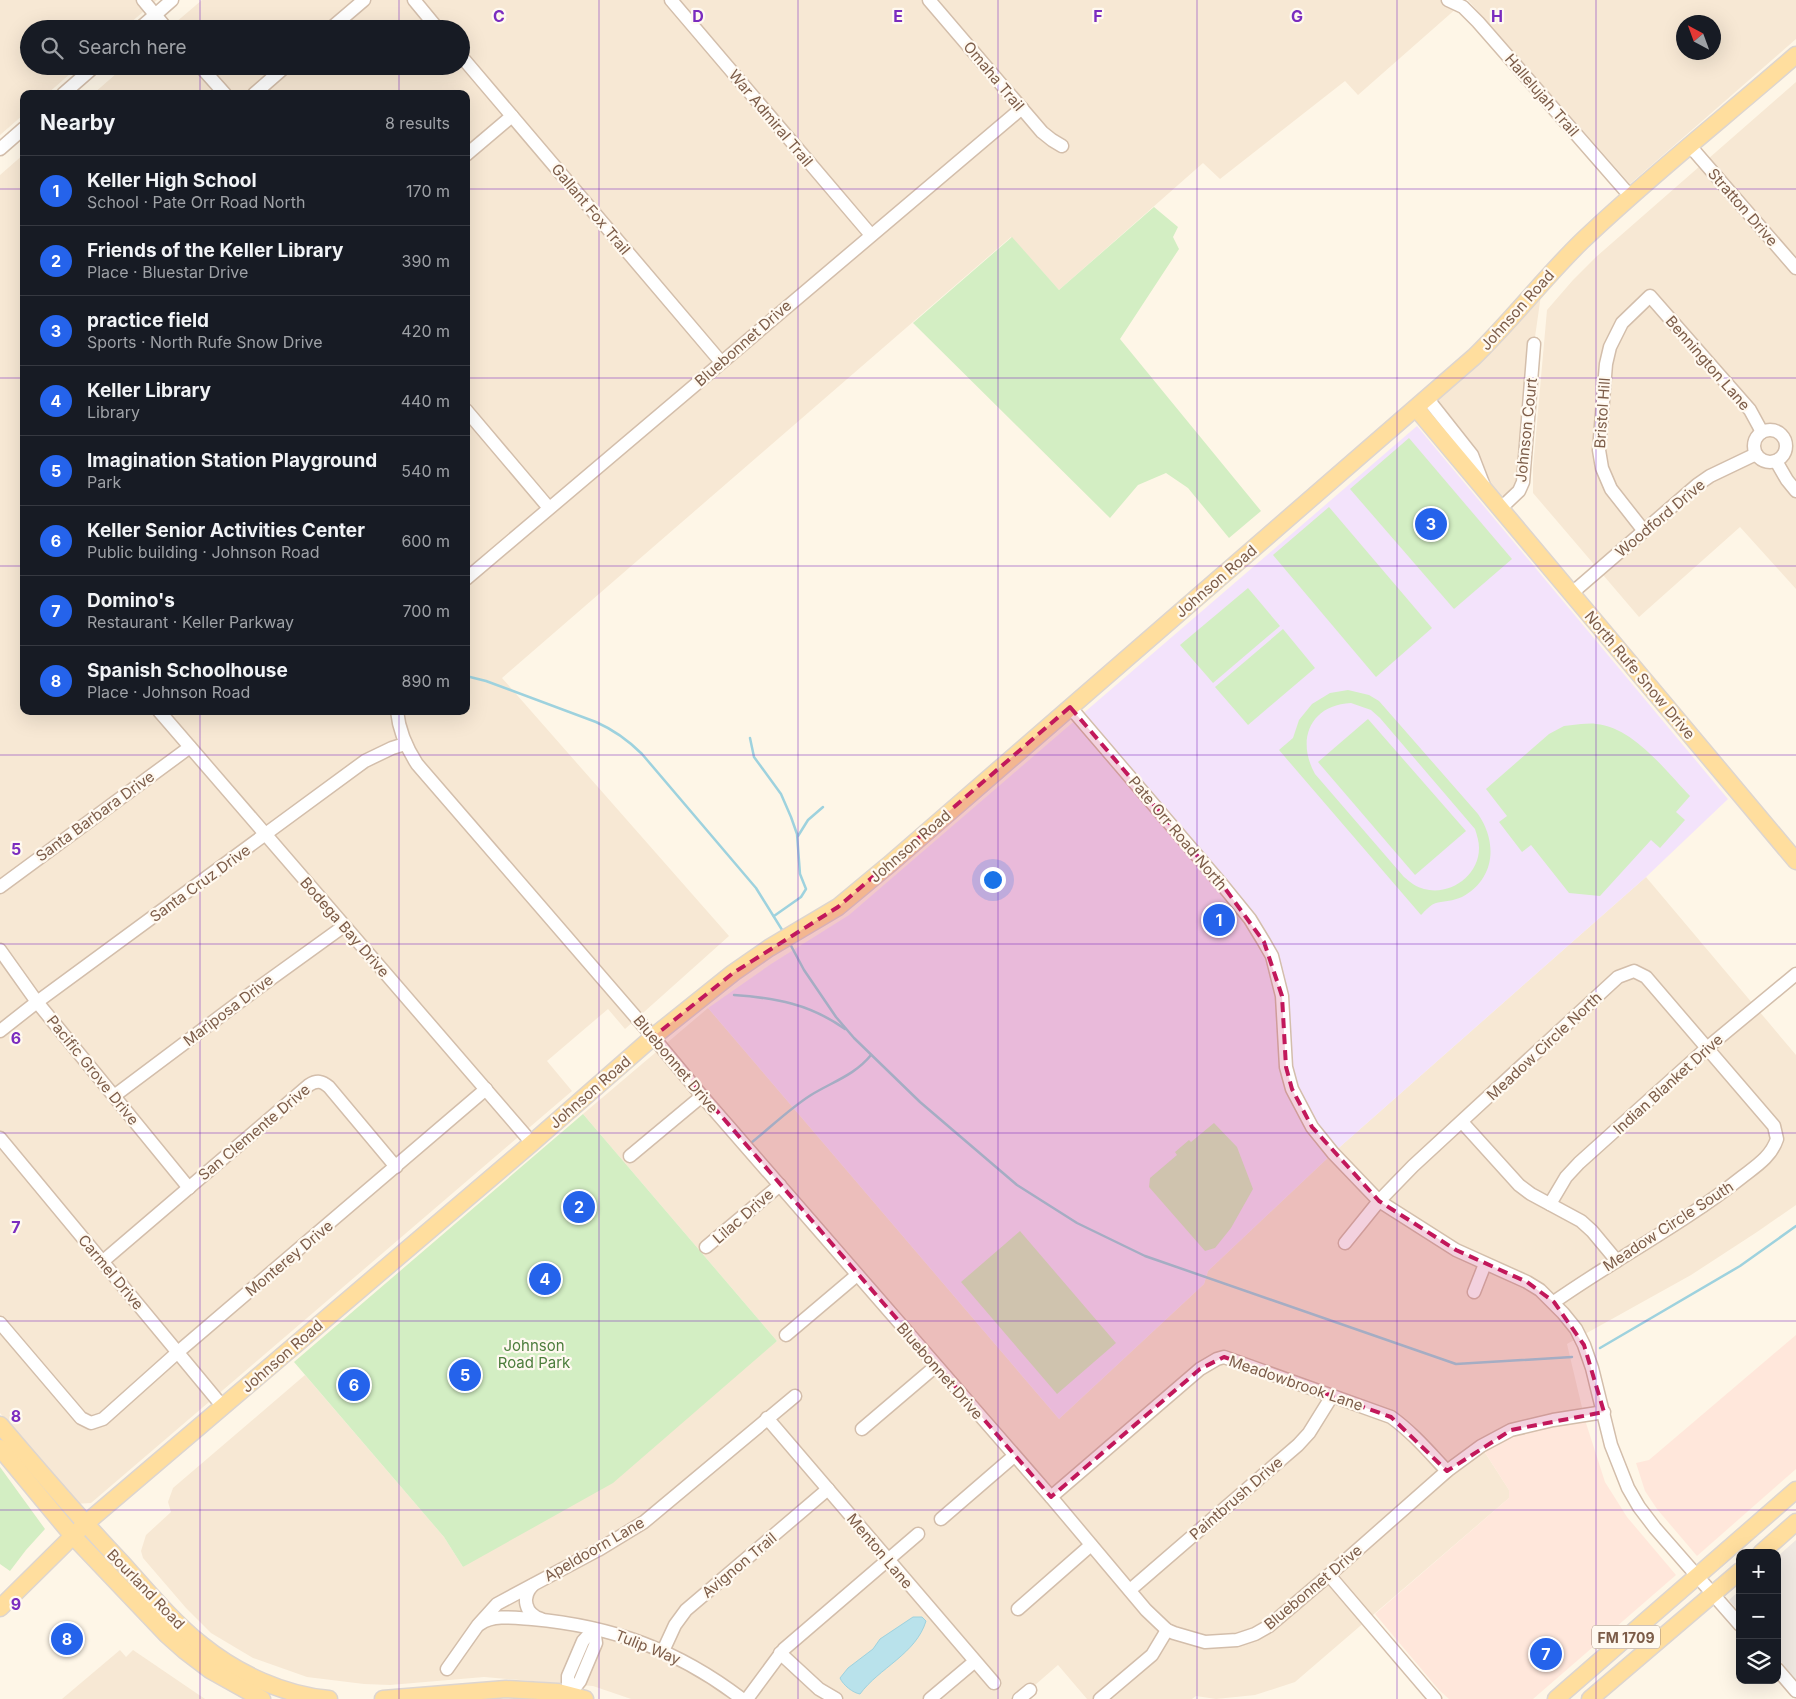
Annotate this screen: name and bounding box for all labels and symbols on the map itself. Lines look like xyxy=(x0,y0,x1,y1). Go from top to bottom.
text: C xyxy=(493,6,505,26)
text: D xyxy=(692,6,704,26)
text: E xyxy=(893,6,903,26)
text: F xyxy=(1093,6,1103,26)
text: G xyxy=(1291,6,1303,26)
text: H xyxy=(1491,6,1503,26)
north arrow xyxy=(1676,15,1721,60)
street label: Omaha Trail xyxy=(959,37,1029,115)
street label: Hallelujah Trail xyxy=(1501,50,1583,140)
street label: War Admiral Trail xyxy=(725,66,817,170)
street label: Gallant Fox Trail xyxy=(547,160,635,258)
street label: Stratton Drive xyxy=(1704,164,1782,250)
street label: Johnson Road xyxy=(1476,266,1558,354)
street label: Bluebonnet Drive xyxy=(691,296,795,390)
street label: Bennington Lane xyxy=(1662,312,1754,414)
street label: Johnson Court xyxy=(1511,377,1541,483)
street label: Bristol Hill xyxy=(1590,377,1614,449)
street label: Woodford Drive xyxy=(1611,475,1709,561)
pin: 3 xyxy=(1415,505,1447,543)
street label: Johnson Road xyxy=(1171,541,1261,621)
street label: North Rufe Snow Drive xyxy=(1581,607,1699,743)
street label: Santa Barbara Drive xyxy=(32,767,158,865)
street label: Pate Orr Road North xyxy=(1125,772,1231,894)
street label: Johnson Road xyxy=(865,806,955,886)
text: 5 xyxy=(11,839,21,859)
street label: Santa Cruz Drive xyxy=(146,840,254,926)
your location xyxy=(980,867,1006,893)
street label: Bodega Bay Drive xyxy=(296,873,394,981)
pin: 1 xyxy=(1203,901,1235,939)
street label: Mariposa Drive xyxy=(179,970,277,1050)
street label: Meadow Circle North xyxy=(1483,988,1605,1104)
street label: Pacific Grove Drive xyxy=(43,1011,143,1129)
street label: Bluebonnet Drive xyxy=(629,1011,723,1117)
text: 6 xyxy=(11,1028,21,1048)
street label: Indian Blanket Drive xyxy=(1609,1030,1727,1138)
street label: Johnson Road xyxy=(545,1052,635,1132)
street label: San Clemente Drive xyxy=(194,1080,314,1184)
street label: Meadow Circle South xyxy=(1599,1177,1737,1275)
street label: Lilac Drive xyxy=(709,1184,777,1248)
pin: 2 xyxy=(563,1188,595,1226)
street label: Monterey Drive xyxy=(241,1216,337,1300)
text: 7 xyxy=(11,1217,21,1237)
street label: Carmel Drive xyxy=(74,1231,148,1313)
pin: 4 xyxy=(529,1260,561,1298)
street label: Johnson Road xyxy=(237,1316,327,1396)
street label: Bluebonnet Drive xyxy=(893,1319,987,1423)
park label: Johnson Road Park xyxy=(498,1336,571,1372)
street label: Meadowbrook Lane xyxy=(1226,1351,1366,1415)
pin: 5 xyxy=(449,1356,481,1394)
pin: 6 xyxy=(338,1366,370,1404)
text: 8 xyxy=(11,1406,21,1426)
street label: Paintbrush Drive xyxy=(1185,1452,1287,1544)
street label: Menton Lane xyxy=(843,1509,917,1593)
street label: Apeldoorn Lane xyxy=(541,1513,647,1585)
street label: Avignon Trail xyxy=(698,1528,780,1602)
street label: Bluebonnet Drive xyxy=(1260,1540,1366,1634)
street label: Bourland Road xyxy=(103,1545,189,1633)
text: 9 xyxy=(11,1594,21,1614)
pin: 8 xyxy=(51,1620,83,1658)
street label: Tulip Way xyxy=(613,1625,684,1669)
road number: FM 1709 xyxy=(1592,1625,1660,1648)
pin: 7 xyxy=(1530,1635,1562,1673)

